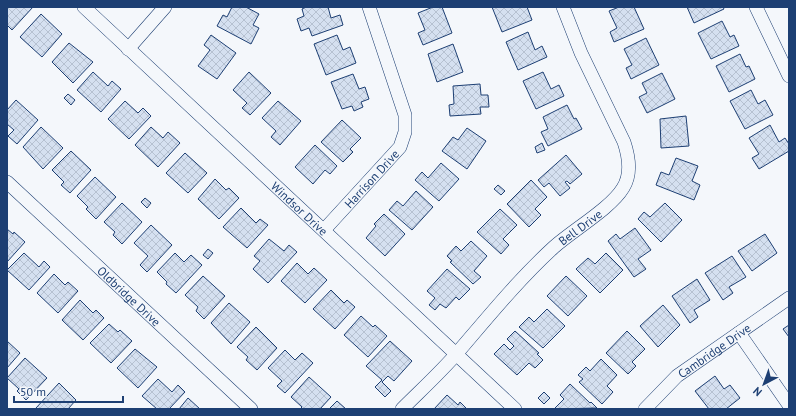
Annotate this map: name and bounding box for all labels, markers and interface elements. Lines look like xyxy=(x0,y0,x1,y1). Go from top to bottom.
street label: Harrison Drive xyxy=(341,146,402,211)
street label: Windsor Drive xyxy=(268,178,331,238)
street label: Bell Drive xyxy=(555,206,605,248)
street label: Oldbridge Drive xyxy=(94,263,164,329)
street label: Cambridge Drive xyxy=(675,320,753,381)
north arrow xyxy=(744,364,784,404)
scale bar xyxy=(14,378,123,404)
text: 50 m xyxy=(20,384,46,399)
text: N xyxy=(750,384,765,399)

